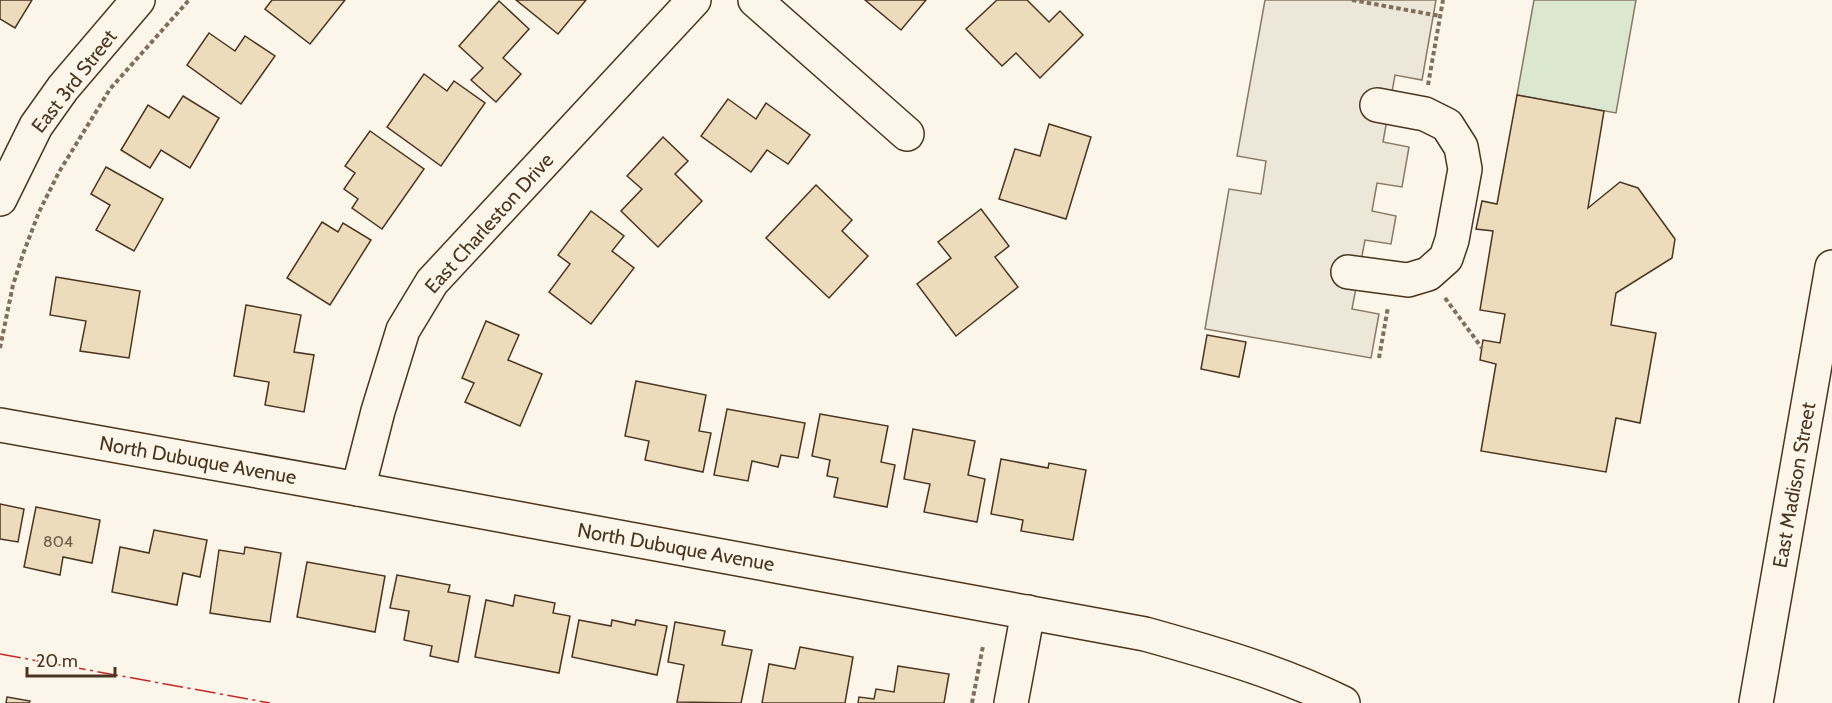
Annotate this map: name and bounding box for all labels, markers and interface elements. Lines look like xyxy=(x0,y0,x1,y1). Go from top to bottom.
street label: East 3rd Street xyxy=(26,25,122,137)
street label: East Charleston Drive xyxy=(420,148,558,298)
street label: East Madison Street xyxy=(1768,400,1820,570)
street label: North Dubuque Avenue xyxy=(98,431,298,489)
street label: North Dubuque Avenue xyxy=(576,518,776,576)
house number: 804 xyxy=(43,532,73,551)
scale bar xyxy=(27,640,116,678)
text: 20 m xyxy=(36,650,78,672)

